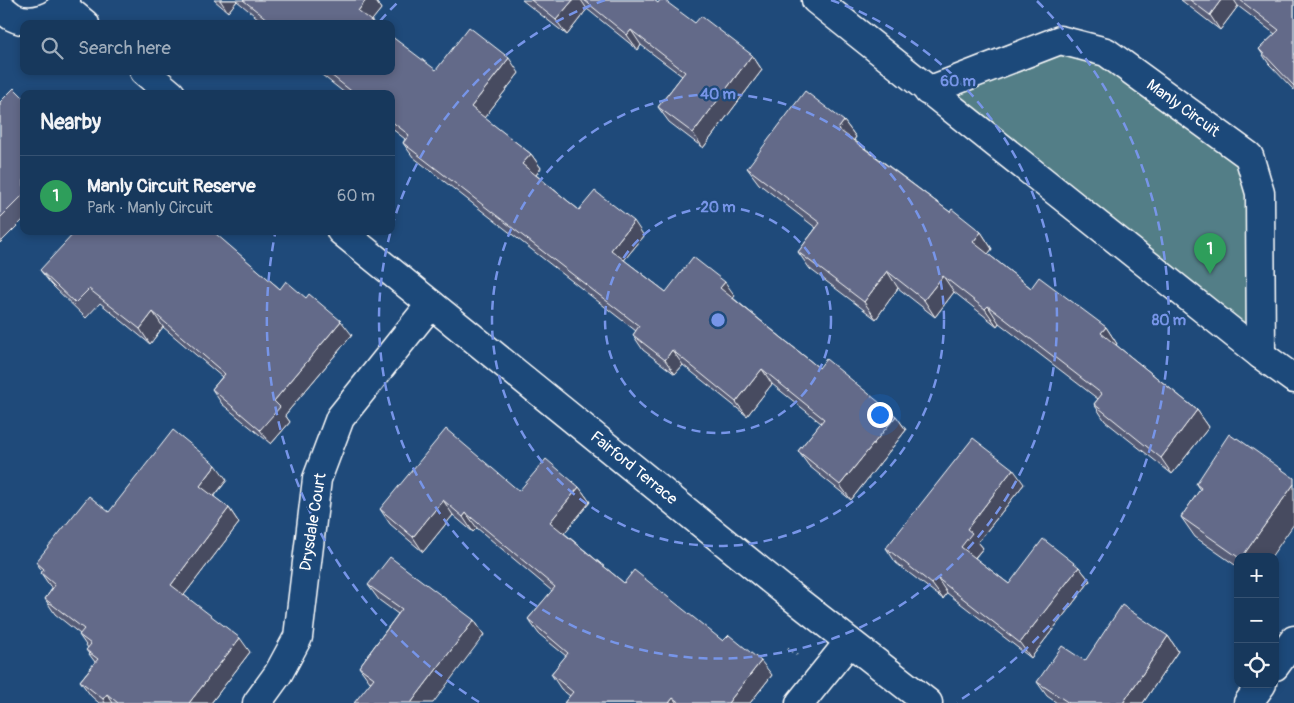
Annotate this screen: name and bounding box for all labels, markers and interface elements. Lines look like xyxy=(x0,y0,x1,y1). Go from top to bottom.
search box xyxy=(20,20,395,75)
icon: search xyxy=(38,34,66,62)
text: Search here xyxy=(78,36,171,60)
text: 60 m xyxy=(940,72,976,91)
street label: Manly Circuit xyxy=(1143,75,1224,142)
text: 40 m xyxy=(700,85,736,104)
text: Nearby xyxy=(40,109,101,136)
text: Manly Circuit Reserve xyxy=(87,174,256,198)
text: 1 xyxy=(53,186,59,206)
text: 60 m xyxy=(337,186,375,206)
text: Park · Manly Circuit xyxy=(87,198,213,218)
text: 20 m xyxy=(700,198,736,217)
pin: 1 xyxy=(1194,233,1226,274)
centre of rings xyxy=(709,311,727,329)
text: 80 m xyxy=(1152,311,1186,330)
your location xyxy=(867,402,893,428)
street label: Fairford Terrace xyxy=(586,427,682,509)
street label: Drysdale Court xyxy=(295,471,331,572)
map controls xyxy=(1234,553,1279,688)
button: + xyxy=(1234,553,1279,598)
button: − xyxy=(1234,598,1279,643)
button: locate xyxy=(1234,643,1279,688)

